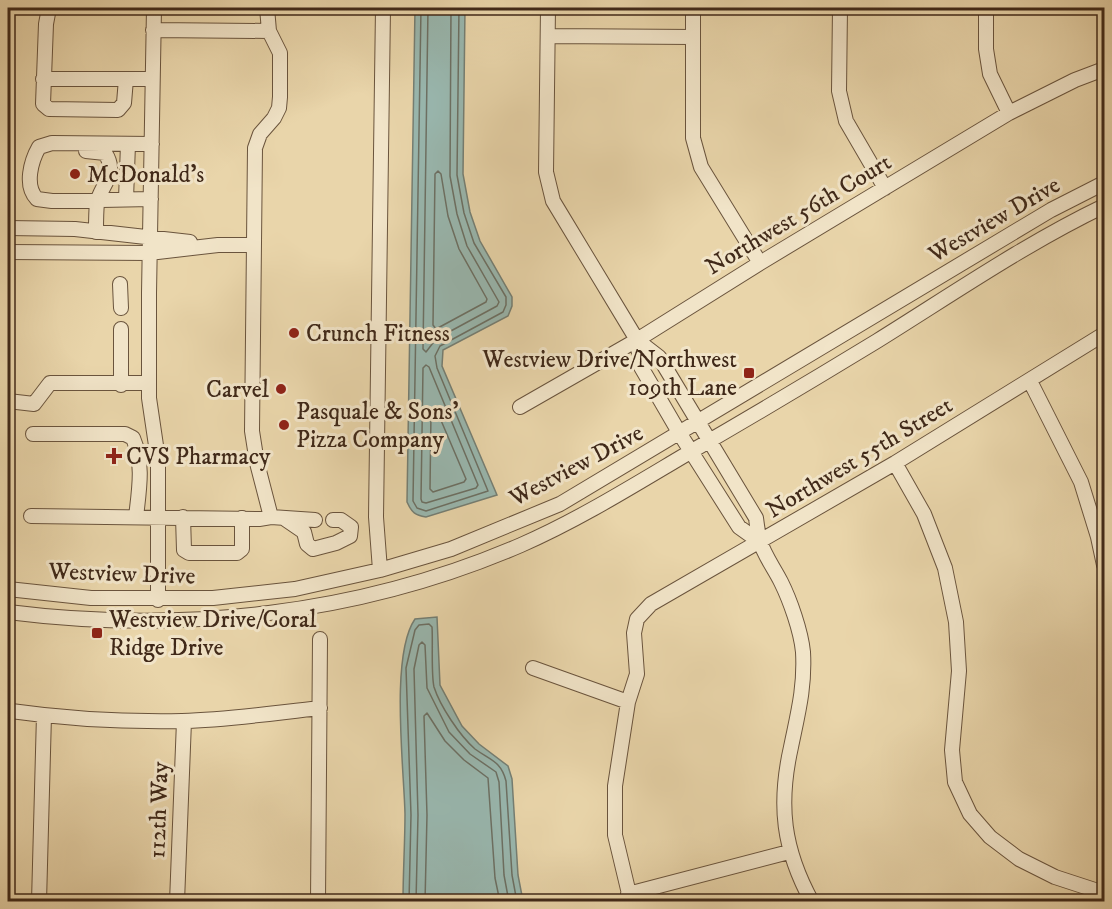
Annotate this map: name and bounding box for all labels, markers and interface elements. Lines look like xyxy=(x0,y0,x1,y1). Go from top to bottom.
street label: Northwest 56th Court xyxy=(700,147,897,282)
place label: McDonald's xyxy=(87,160,204,190)
marker: McDonald's xyxy=(68,167,82,181)
street label: Westview Drive xyxy=(922,170,1066,270)
place label: Crunch Fitness xyxy=(306,319,450,349)
marker: Crunch Fitness xyxy=(287,326,301,340)
place label: Westview Drive/Northwest 109th Lane xyxy=(482,345,737,403)
marker: Westview Drive/Northwest 109th Lane xyxy=(742,366,756,380)
place label: Carvel xyxy=(206,375,270,405)
marker: Carvel xyxy=(274,382,288,396)
street label: Northwest 55th Street xyxy=(761,390,958,525)
place label: Pasquale & Sons' Pizza Company xyxy=(296,397,459,455)
marker: Pasquale & Sons' Pizza Company xyxy=(277,418,291,432)
street label: Westview Drive xyxy=(504,418,648,514)
place label: CVS Pharmacy xyxy=(126,442,271,472)
marker: CVS Pharmacy xyxy=(107,449,121,463)
street label: Westview Drive xyxy=(47,556,196,592)
place label: Westview Drive/Coral Ridge Drive xyxy=(108,605,317,663)
marker: Westview Drive/Coral Ridge Drive xyxy=(90,626,104,640)
street label: 112th Way xyxy=(142,761,176,859)

